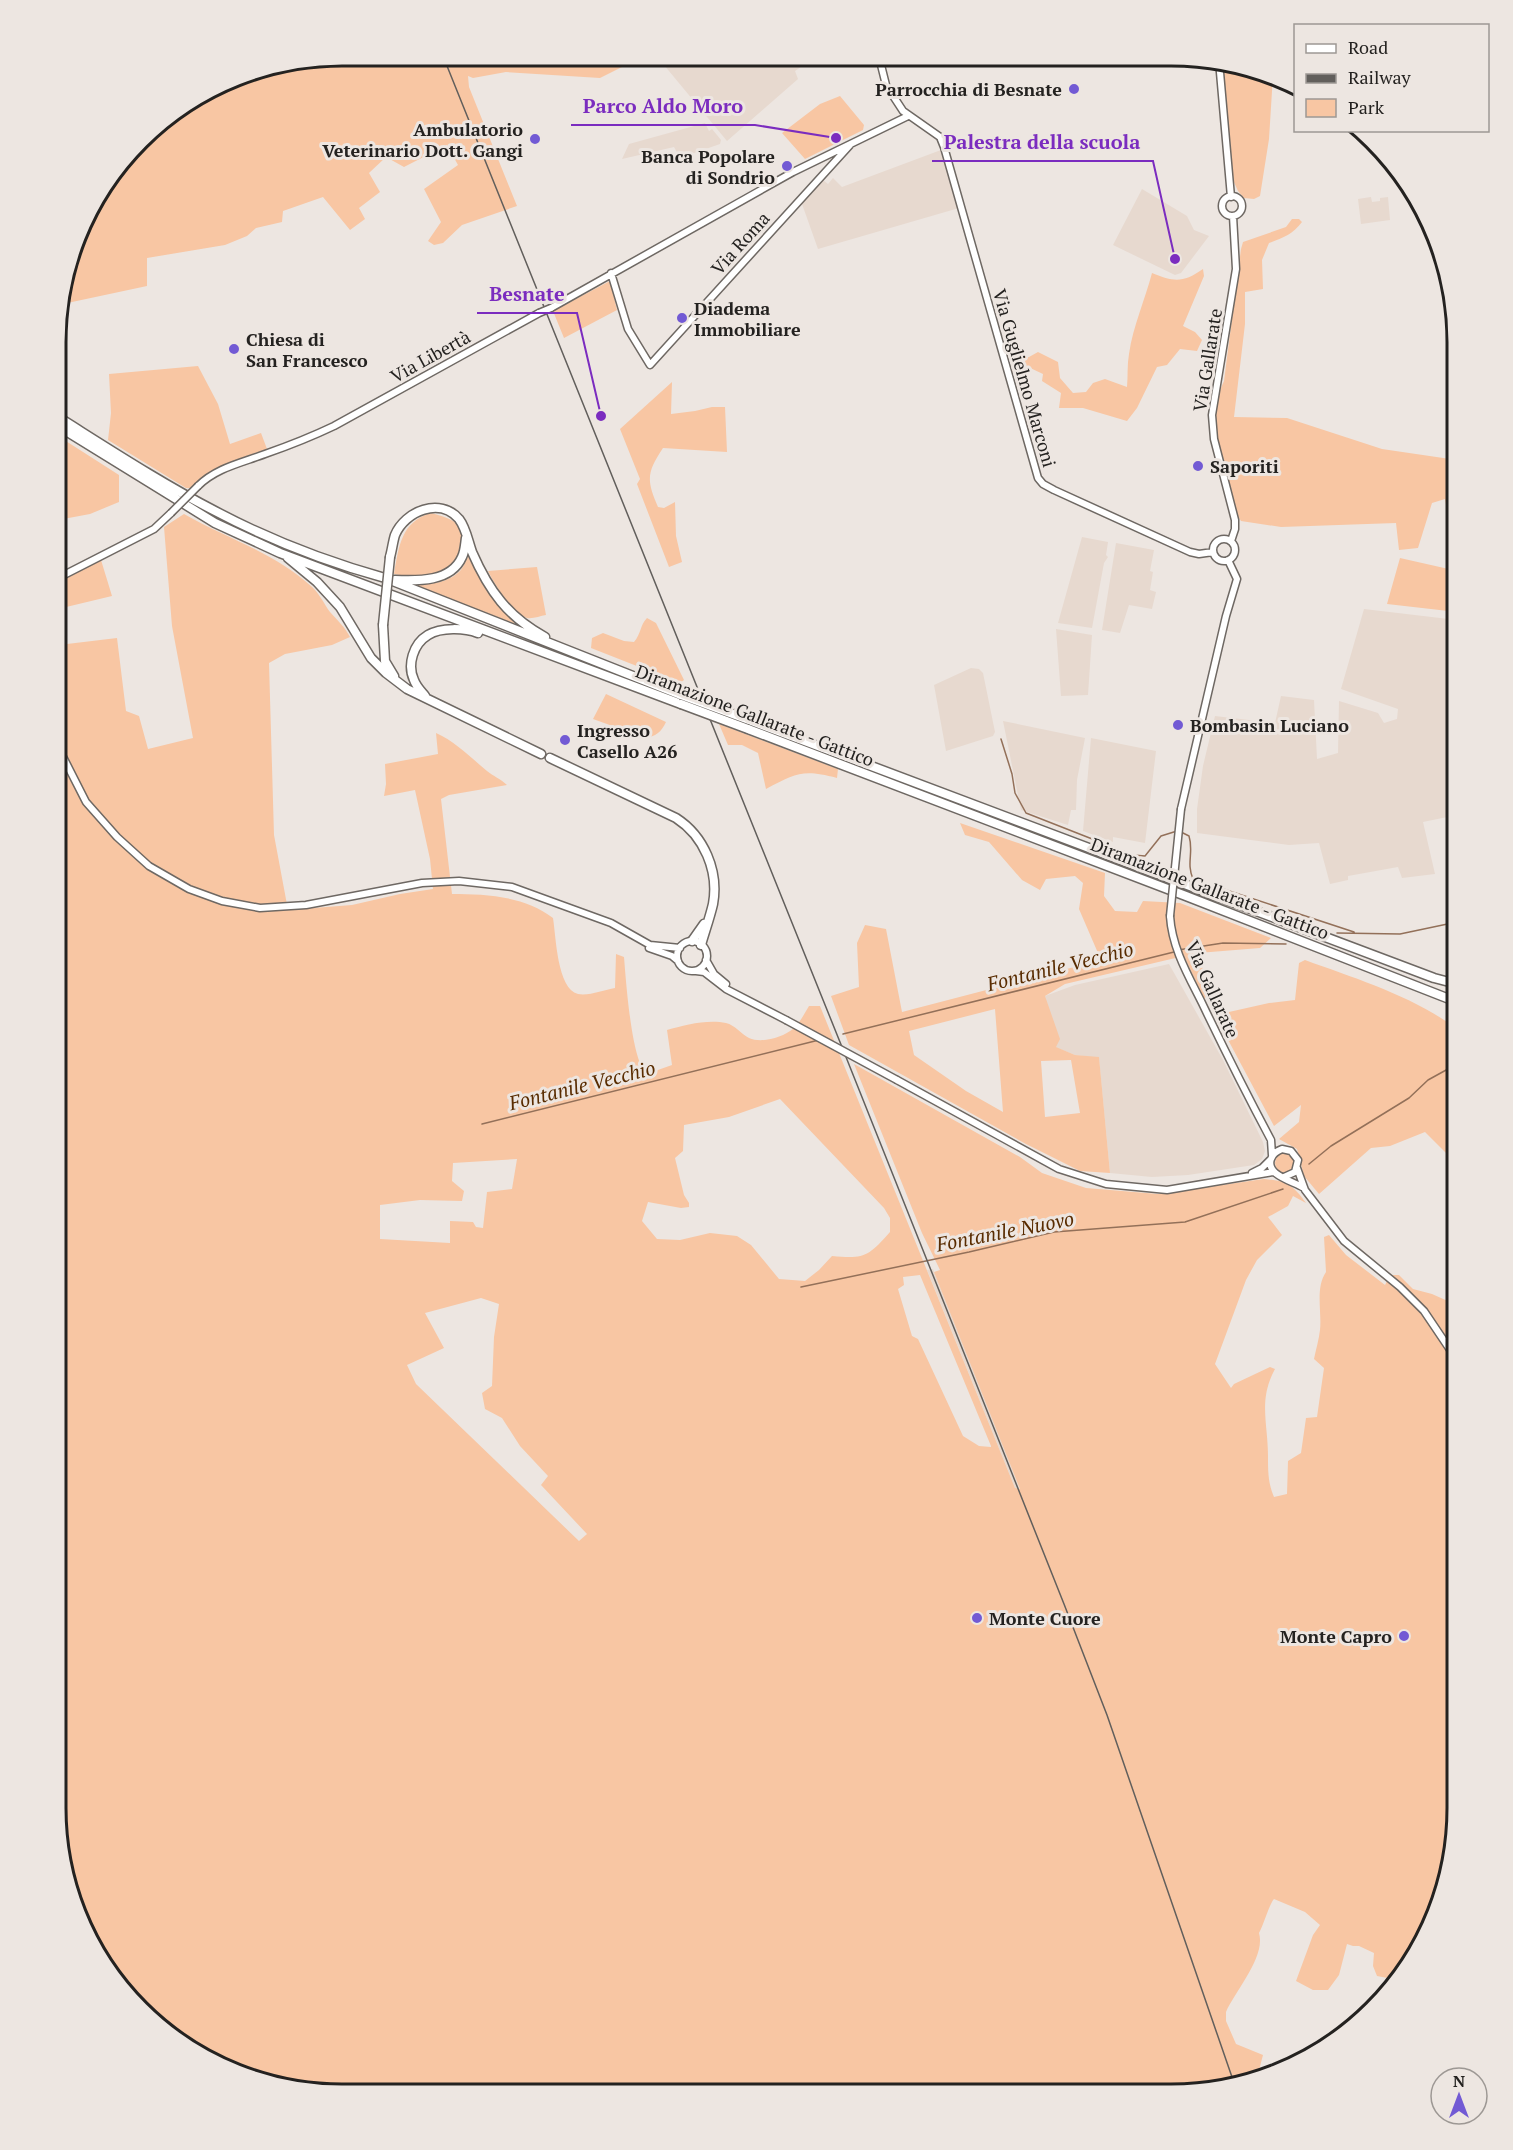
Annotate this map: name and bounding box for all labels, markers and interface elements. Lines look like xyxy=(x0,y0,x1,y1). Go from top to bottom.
legend xyxy=(1294,24,1489,132)
text: Road xyxy=(1348,35,1388,59)
text: Railway xyxy=(1348,65,1412,89)
place label: Parrocchia di Besnate xyxy=(875,77,1062,101)
marker: Parrocchia di Besnate xyxy=(1067,82,1081,96)
callout: Parco Aldo Moro xyxy=(571,87,755,125)
text: Parco Aldo Moro xyxy=(583,92,743,119)
text: Park xyxy=(1348,95,1385,119)
place label: Ambulatorio Veterinario Dott. Gangi xyxy=(322,117,523,162)
callout: Palestra della scuola xyxy=(932,123,1153,161)
text: Palestra della scuola xyxy=(944,128,1140,155)
marker: Ambulatorio Veterinario Dott. Gangi xyxy=(528,132,542,146)
place label: Banca Popolare di Sondrio xyxy=(641,144,775,189)
marker: Banca Popolare di Sondrio xyxy=(780,159,794,173)
street label: Via Roma xyxy=(705,206,775,280)
callout: Besnate xyxy=(477,275,577,313)
text: Besnate xyxy=(489,280,565,307)
street label: Via Guglielmo Marconi xyxy=(988,286,1062,470)
place label: Diadema Immobiliare xyxy=(694,296,801,341)
street label: Via Gallarate xyxy=(1187,307,1227,413)
marker: Diadema Immobiliare xyxy=(675,311,689,325)
street label: Via Libertà xyxy=(386,324,474,388)
place label: Chiesa di San Francesco xyxy=(246,327,368,372)
marker: Chiesa di San Francesco xyxy=(227,342,241,356)
place label: Saporiti xyxy=(1210,454,1279,478)
marker: Saporiti xyxy=(1191,459,1205,473)
street label: Diramazione Gallarate - Gattico xyxy=(632,658,878,772)
place label: Bombasin Luciano xyxy=(1190,713,1349,737)
place label: Ingresso Casello A26 xyxy=(577,718,677,763)
marker: Bombasin Luciano xyxy=(1171,718,1185,732)
marker: Ingresso Casello A26 xyxy=(558,733,572,747)
street label: Diramazione Gallarate - Gattico xyxy=(1087,831,1333,945)
water label: Fontanile Vecchio xyxy=(983,935,1136,997)
street label: Via Gallarate xyxy=(1181,936,1245,1042)
water label: Fontanile Vecchio xyxy=(505,1054,658,1116)
water label: Fontanile Nuovo xyxy=(933,1204,1076,1258)
place label: Monte Cuore xyxy=(989,1606,1101,1630)
marker: Monte Cuore xyxy=(970,1611,984,1625)
place label: Monte Capro xyxy=(1280,1624,1392,1648)
marker: Monte Capro xyxy=(1397,1629,1411,1643)
north arrow xyxy=(1429,2066,1489,2126)
text: N xyxy=(1453,2070,1465,2092)

